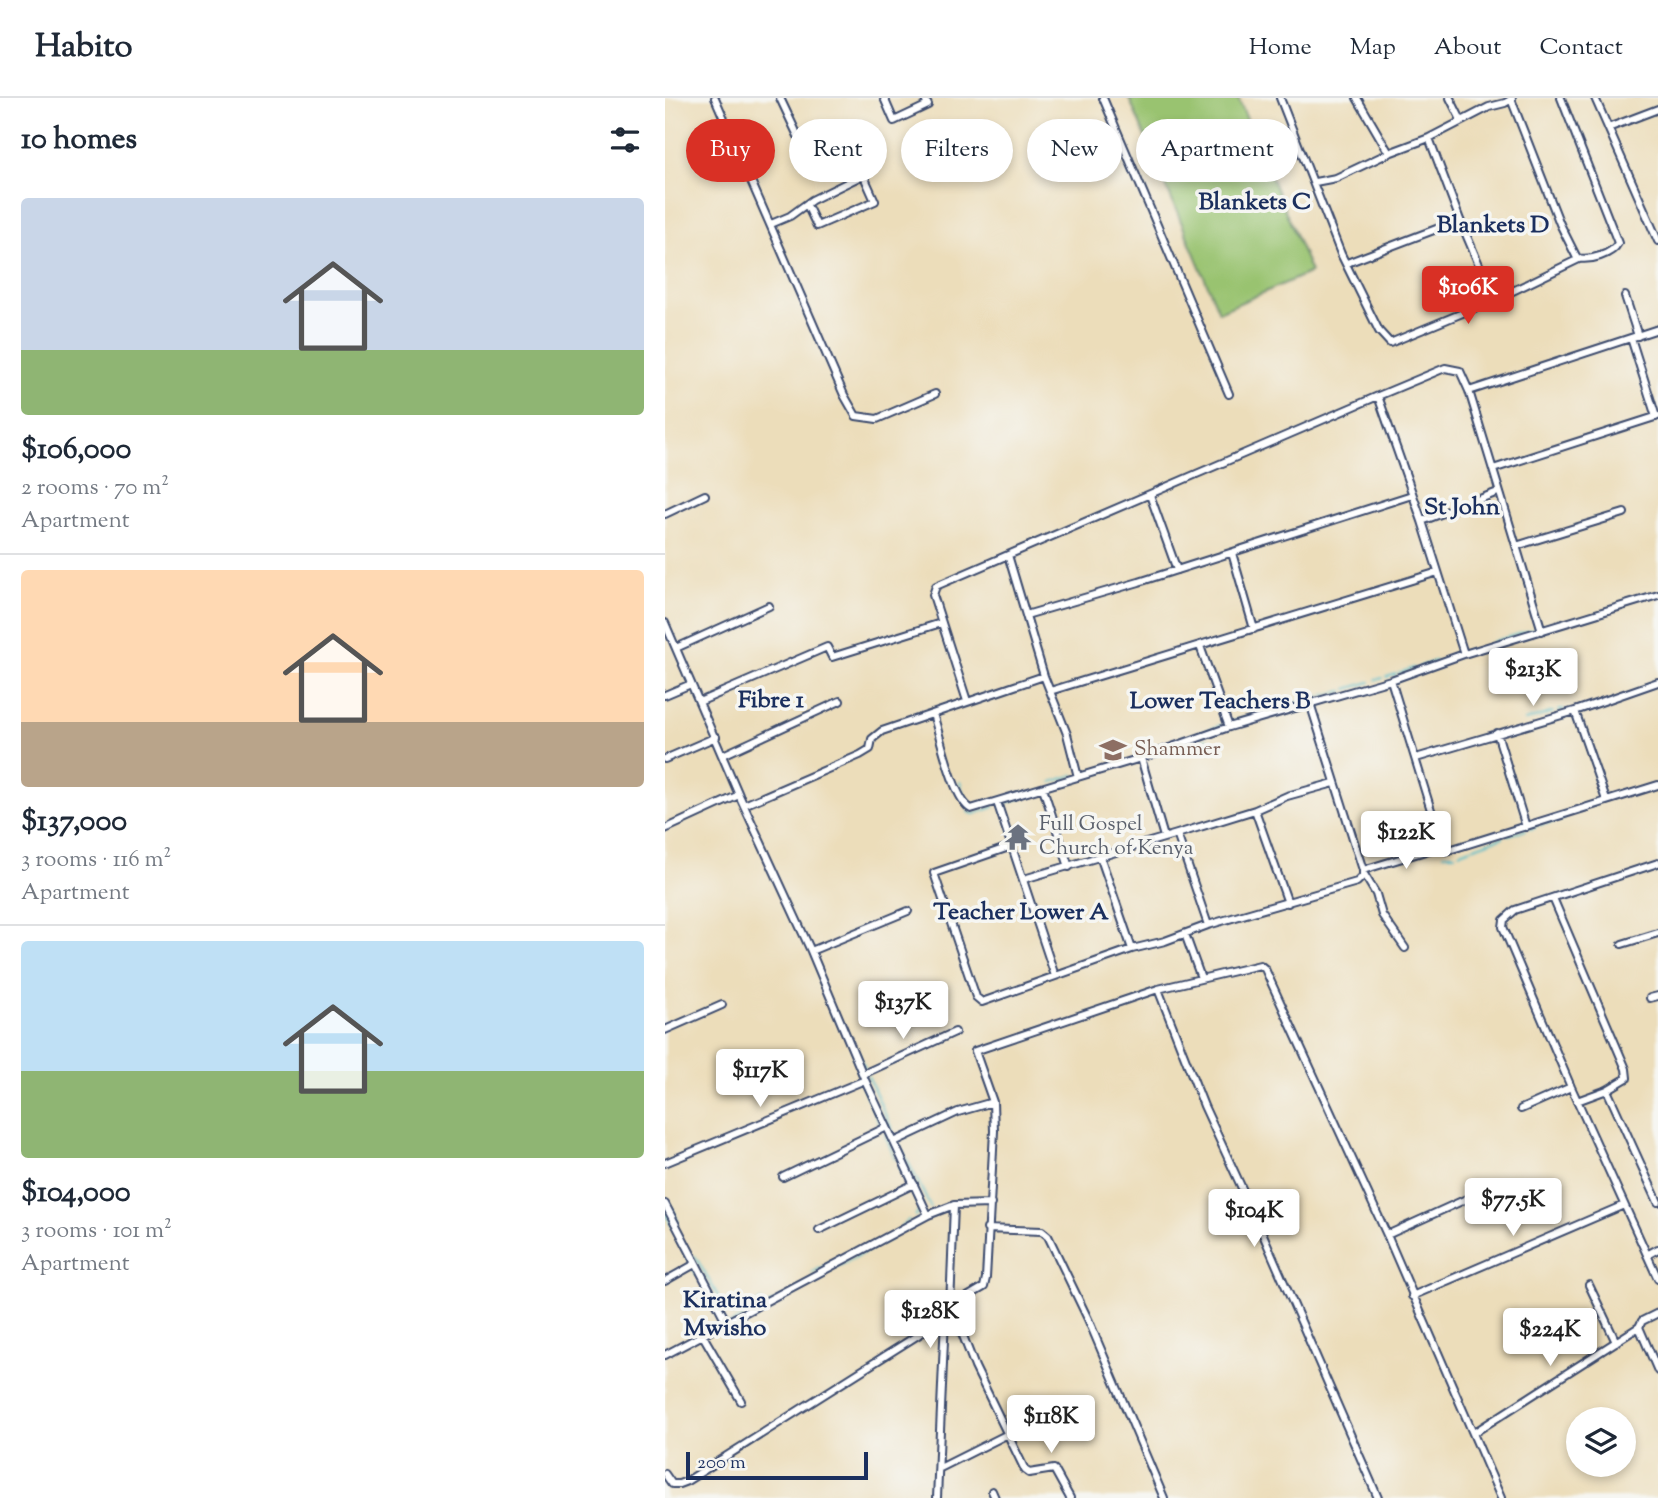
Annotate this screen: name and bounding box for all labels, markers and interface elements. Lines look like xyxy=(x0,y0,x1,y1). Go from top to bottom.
text: Habito xyxy=(35,24,133,72)
text: Home xyxy=(1249,31,1312,65)
text: Map xyxy=(1350,31,1396,65)
text: About xyxy=(1434,31,1501,65)
text: Contact xyxy=(1539,31,1623,65)
text: 10 homes xyxy=(21,119,137,162)
chip: Buy xyxy=(686,119,775,182)
chip: Rent xyxy=(789,119,887,182)
chip: Filters xyxy=(901,119,1013,182)
chip: New xyxy=(1027,119,1122,182)
chip: Apartment xyxy=(1136,119,1298,182)
icon: filters xyxy=(606,121,644,159)
district label: Blankets C xyxy=(1199,186,1311,220)
district label: Blankets D xyxy=(1437,209,1549,243)
icon: home xyxy=(270,243,396,369)
pin: $106K xyxy=(1419,266,1517,326)
text: $106K xyxy=(1438,272,1498,305)
text: $106,000 xyxy=(21,429,131,472)
text: 2 rooms · 70 m² xyxy=(21,472,169,505)
district label: St John xyxy=(1424,491,1501,525)
text: Apartment xyxy=(21,505,130,538)
icon: home xyxy=(270,615,396,741)
pin: $213K xyxy=(1484,648,1582,708)
text: $213K xyxy=(1505,654,1561,687)
district label: Fibre 1 xyxy=(738,684,805,718)
district label: Lower Teachers B xyxy=(1130,685,1310,719)
school or university icon: Shammer xyxy=(1098,735,1128,765)
place label: Shammer xyxy=(1134,735,1221,765)
text: $137,000 xyxy=(21,801,127,844)
place label: Full Gospel Church of Kenya xyxy=(1039,810,1194,864)
pin: $122K xyxy=(1357,812,1455,871)
text: $122K xyxy=(1377,817,1435,850)
temple icon: Full Gospel Church of Kenya xyxy=(1003,822,1033,852)
text: 3 rooms · 116 m² xyxy=(21,844,171,877)
text: Apartment xyxy=(21,877,130,910)
district label: Teacher Lower A xyxy=(933,896,1109,930)
pin: $137K xyxy=(854,982,952,1041)
icon: home xyxy=(270,986,396,1112)
text: $137K xyxy=(874,987,932,1020)
pin: $117K xyxy=(711,1049,809,1109)
text: $117K xyxy=(732,1055,788,1088)
text: $104,000 xyxy=(21,1172,131,1215)
pin: $77.5K xyxy=(1456,1178,1570,1238)
text: $77.5K xyxy=(1481,1184,1545,1217)
pin: $104K xyxy=(1205,1190,1303,1249)
text: $104K xyxy=(1224,1195,1284,1228)
text: 3 rooms · 101 m² xyxy=(21,1215,172,1248)
text: Apartment xyxy=(21,1248,130,1281)
district label: Kiratina Mwisho xyxy=(683,1284,768,1346)
pin: $128K xyxy=(881,1290,979,1350)
text: $128K xyxy=(901,1296,960,1329)
pin: $224K xyxy=(1501,1308,1599,1368)
text: $224K xyxy=(1519,1314,1581,1347)
pin: $118K xyxy=(1002,1396,1100,1455)
text: $118K xyxy=(1023,1401,1079,1434)
map controls xyxy=(1566,1407,1636,1477)
button: layers xyxy=(1566,1407,1636,1477)
scale bar xyxy=(686,1449,868,1481)
text: 200 m xyxy=(697,1450,746,1477)

